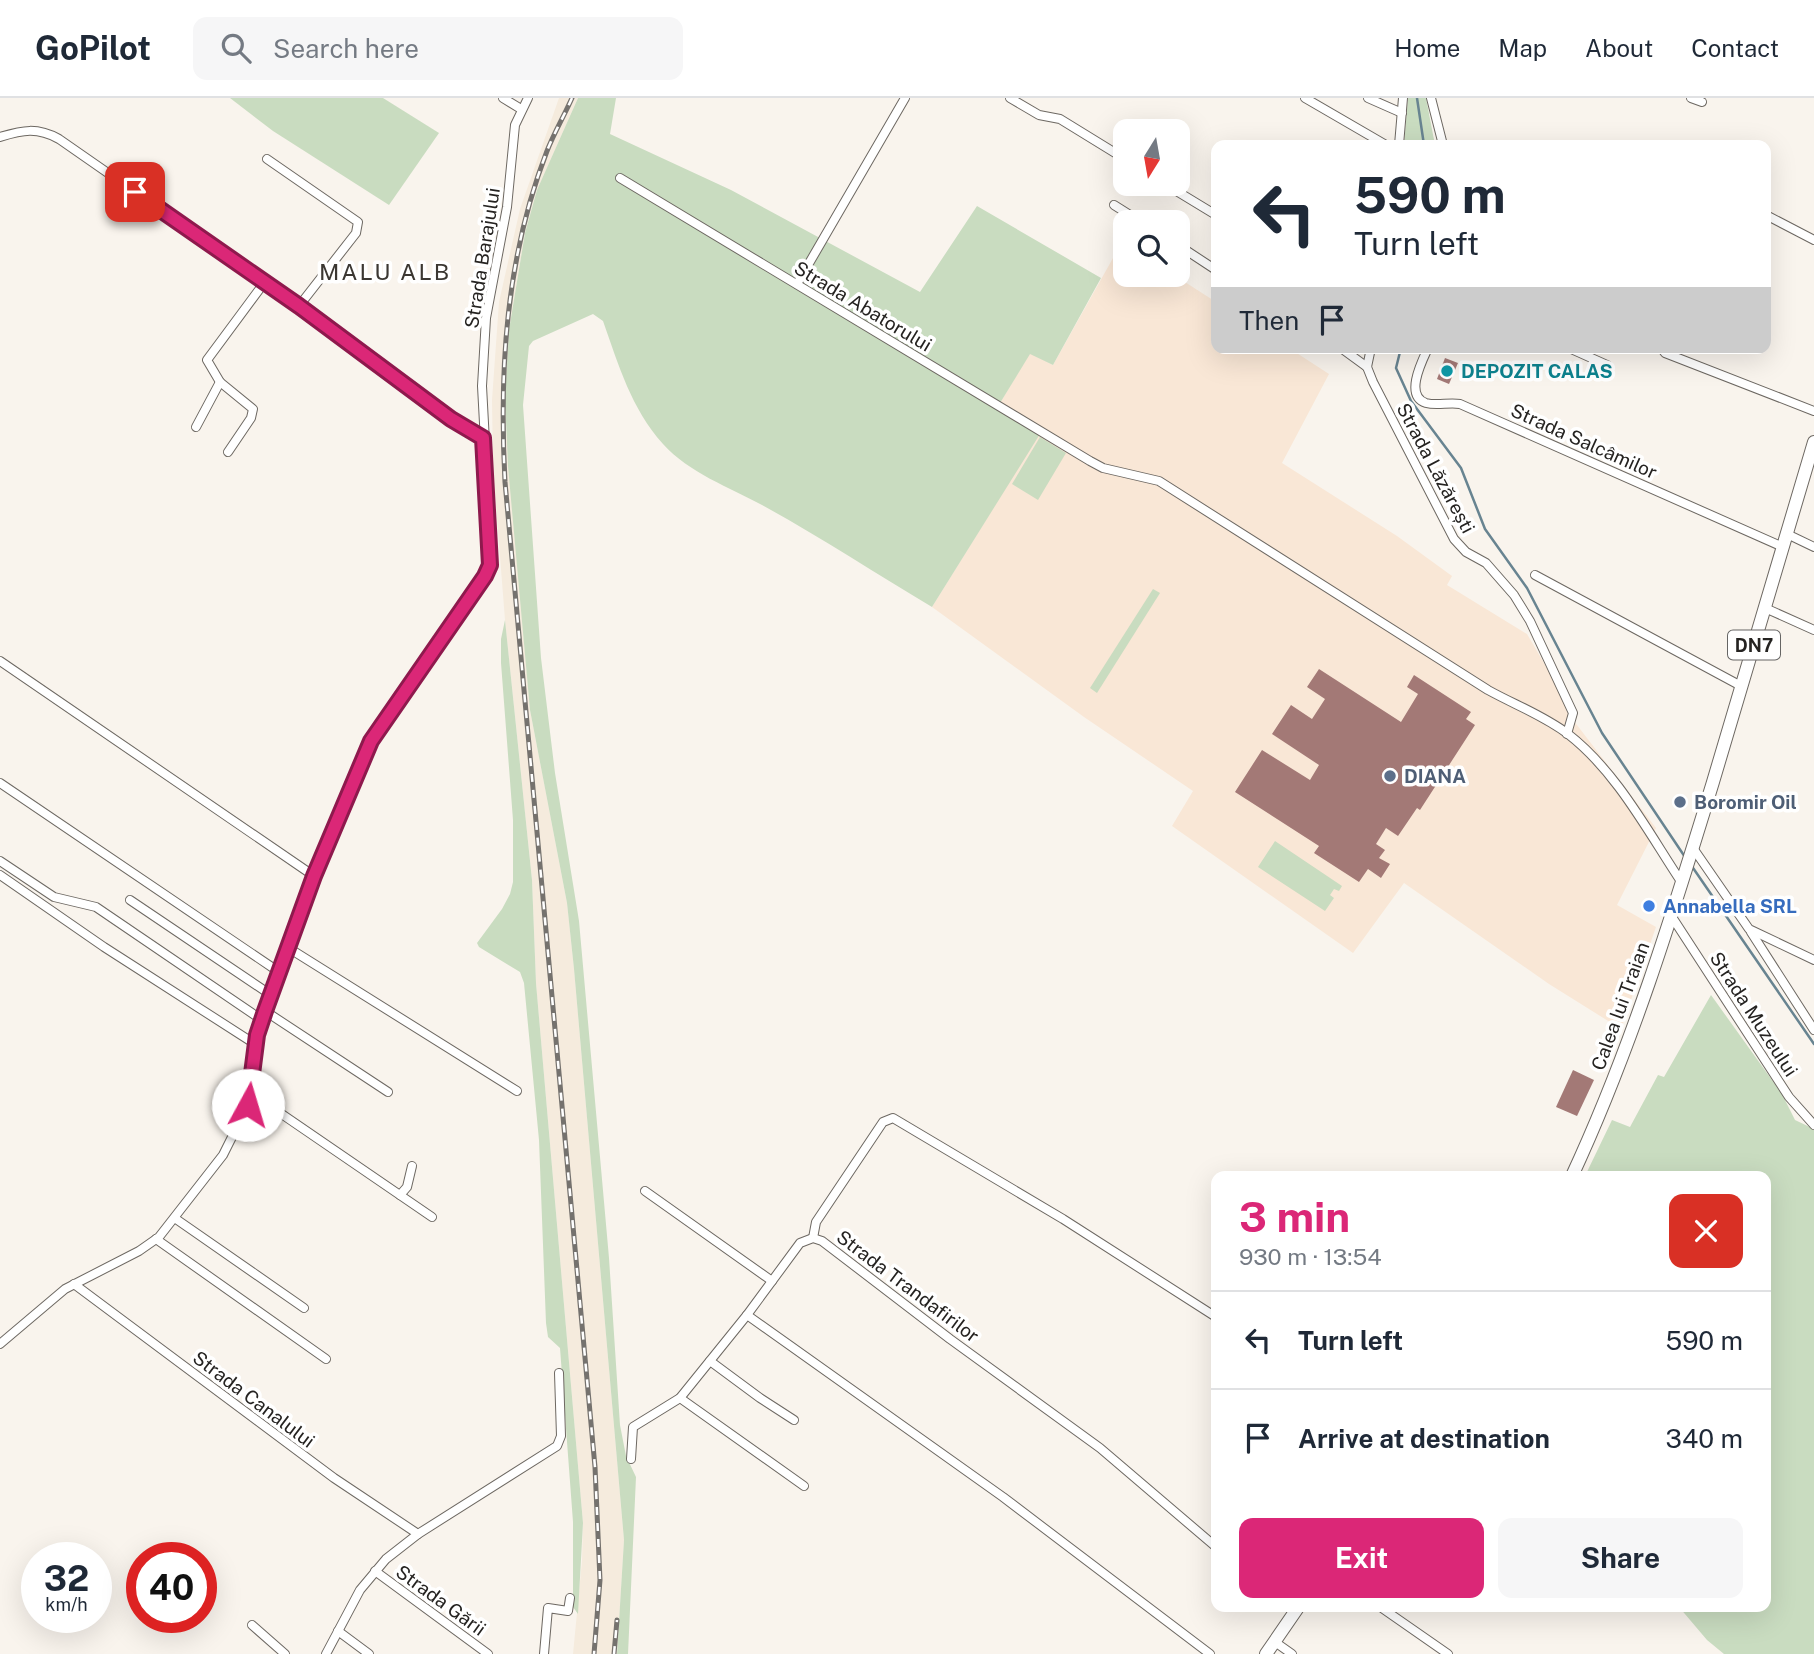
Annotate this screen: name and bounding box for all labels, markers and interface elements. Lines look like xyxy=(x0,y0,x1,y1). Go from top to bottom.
search box xyxy=(193,17,683,80)
text: GoPilot xyxy=(35,29,151,67)
icon: search xyxy=(217,29,255,67)
text: Search here xyxy=(273,33,419,64)
text: Home xyxy=(1394,34,1460,62)
text: Map xyxy=(1498,34,1547,62)
text: About xyxy=(1585,34,1653,62)
text: Contact xyxy=(1691,34,1779,62)
north arrow xyxy=(1113,119,1190,196)
map controls xyxy=(1113,119,1190,287)
pin xyxy=(105,162,165,222)
text: 590 m xyxy=(1354,166,1506,224)
icon: left xyxy=(1239,168,1330,259)
icon: arrive xyxy=(116,173,154,211)
street label: Strada Barajului xyxy=(460,186,504,330)
button: search xyxy=(1113,210,1190,287)
text: Turn left xyxy=(1354,225,1479,262)
street label: Strada Abatorului xyxy=(790,256,936,356)
district label: MALU ALB xyxy=(319,258,451,285)
icon: arrive xyxy=(1313,301,1351,339)
text: Then xyxy=(1239,305,1299,336)
place label: DEPOZIT CALAS xyxy=(1461,360,1613,382)
marker: DEPOZIT CALAS xyxy=(1439,363,1455,379)
street label: Strada Lăzărești xyxy=(1392,399,1480,537)
street label: Strada Salcâmilor xyxy=(1508,399,1660,483)
road number: DN7 xyxy=(1728,630,1780,660)
place label: DIANA xyxy=(1404,765,1466,787)
marker: DIANA xyxy=(1382,768,1398,784)
place label: Boromir Oil xyxy=(1694,791,1797,813)
marker: Boromir Oil xyxy=(1672,794,1688,810)
place label: Annabella SRL xyxy=(1663,895,1797,917)
marker: Annabella SRL xyxy=(1641,898,1657,914)
street label: Calea lui Traian xyxy=(1587,939,1653,1073)
street label: Strada Muzeului xyxy=(1706,948,1802,1080)
position arrow xyxy=(211,1068,285,1142)
text: 3 min xyxy=(1239,1192,1350,1241)
button: close xyxy=(1669,1194,1743,1268)
street label: Strada Trandafirilor xyxy=(832,1225,984,1347)
text: 930 m · 13:54 xyxy=(1239,1243,1382,1270)
icon: left xyxy=(1239,1321,1277,1359)
text: Turn left xyxy=(1298,1325,1403,1356)
text: 590 m xyxy=(1666,1325,1743,1356)
street label: Strada Canalului xyxy=(189,1346,319,1452)
icon: arrive xyxy=(1239,1419,1277,1457)
text: Arrive at destination xyxy=(1298,1423,1550,1454)
text: 340 m xyxy=(1666,1423,1743,1454)
button: Exit xyxy=(1239,1518,1484,1598)
button: Share xyxy=(1498,1518,1743,1598)
speed limit sign: 40 xyxy=(126,1542,217,1633)
text: 32 xyxy=(44,1558,89,1599)
street label: Strada Gării xyxy=(392,1560,490,1640)
text: km/h xyxy=(45,1594,88,1615)

